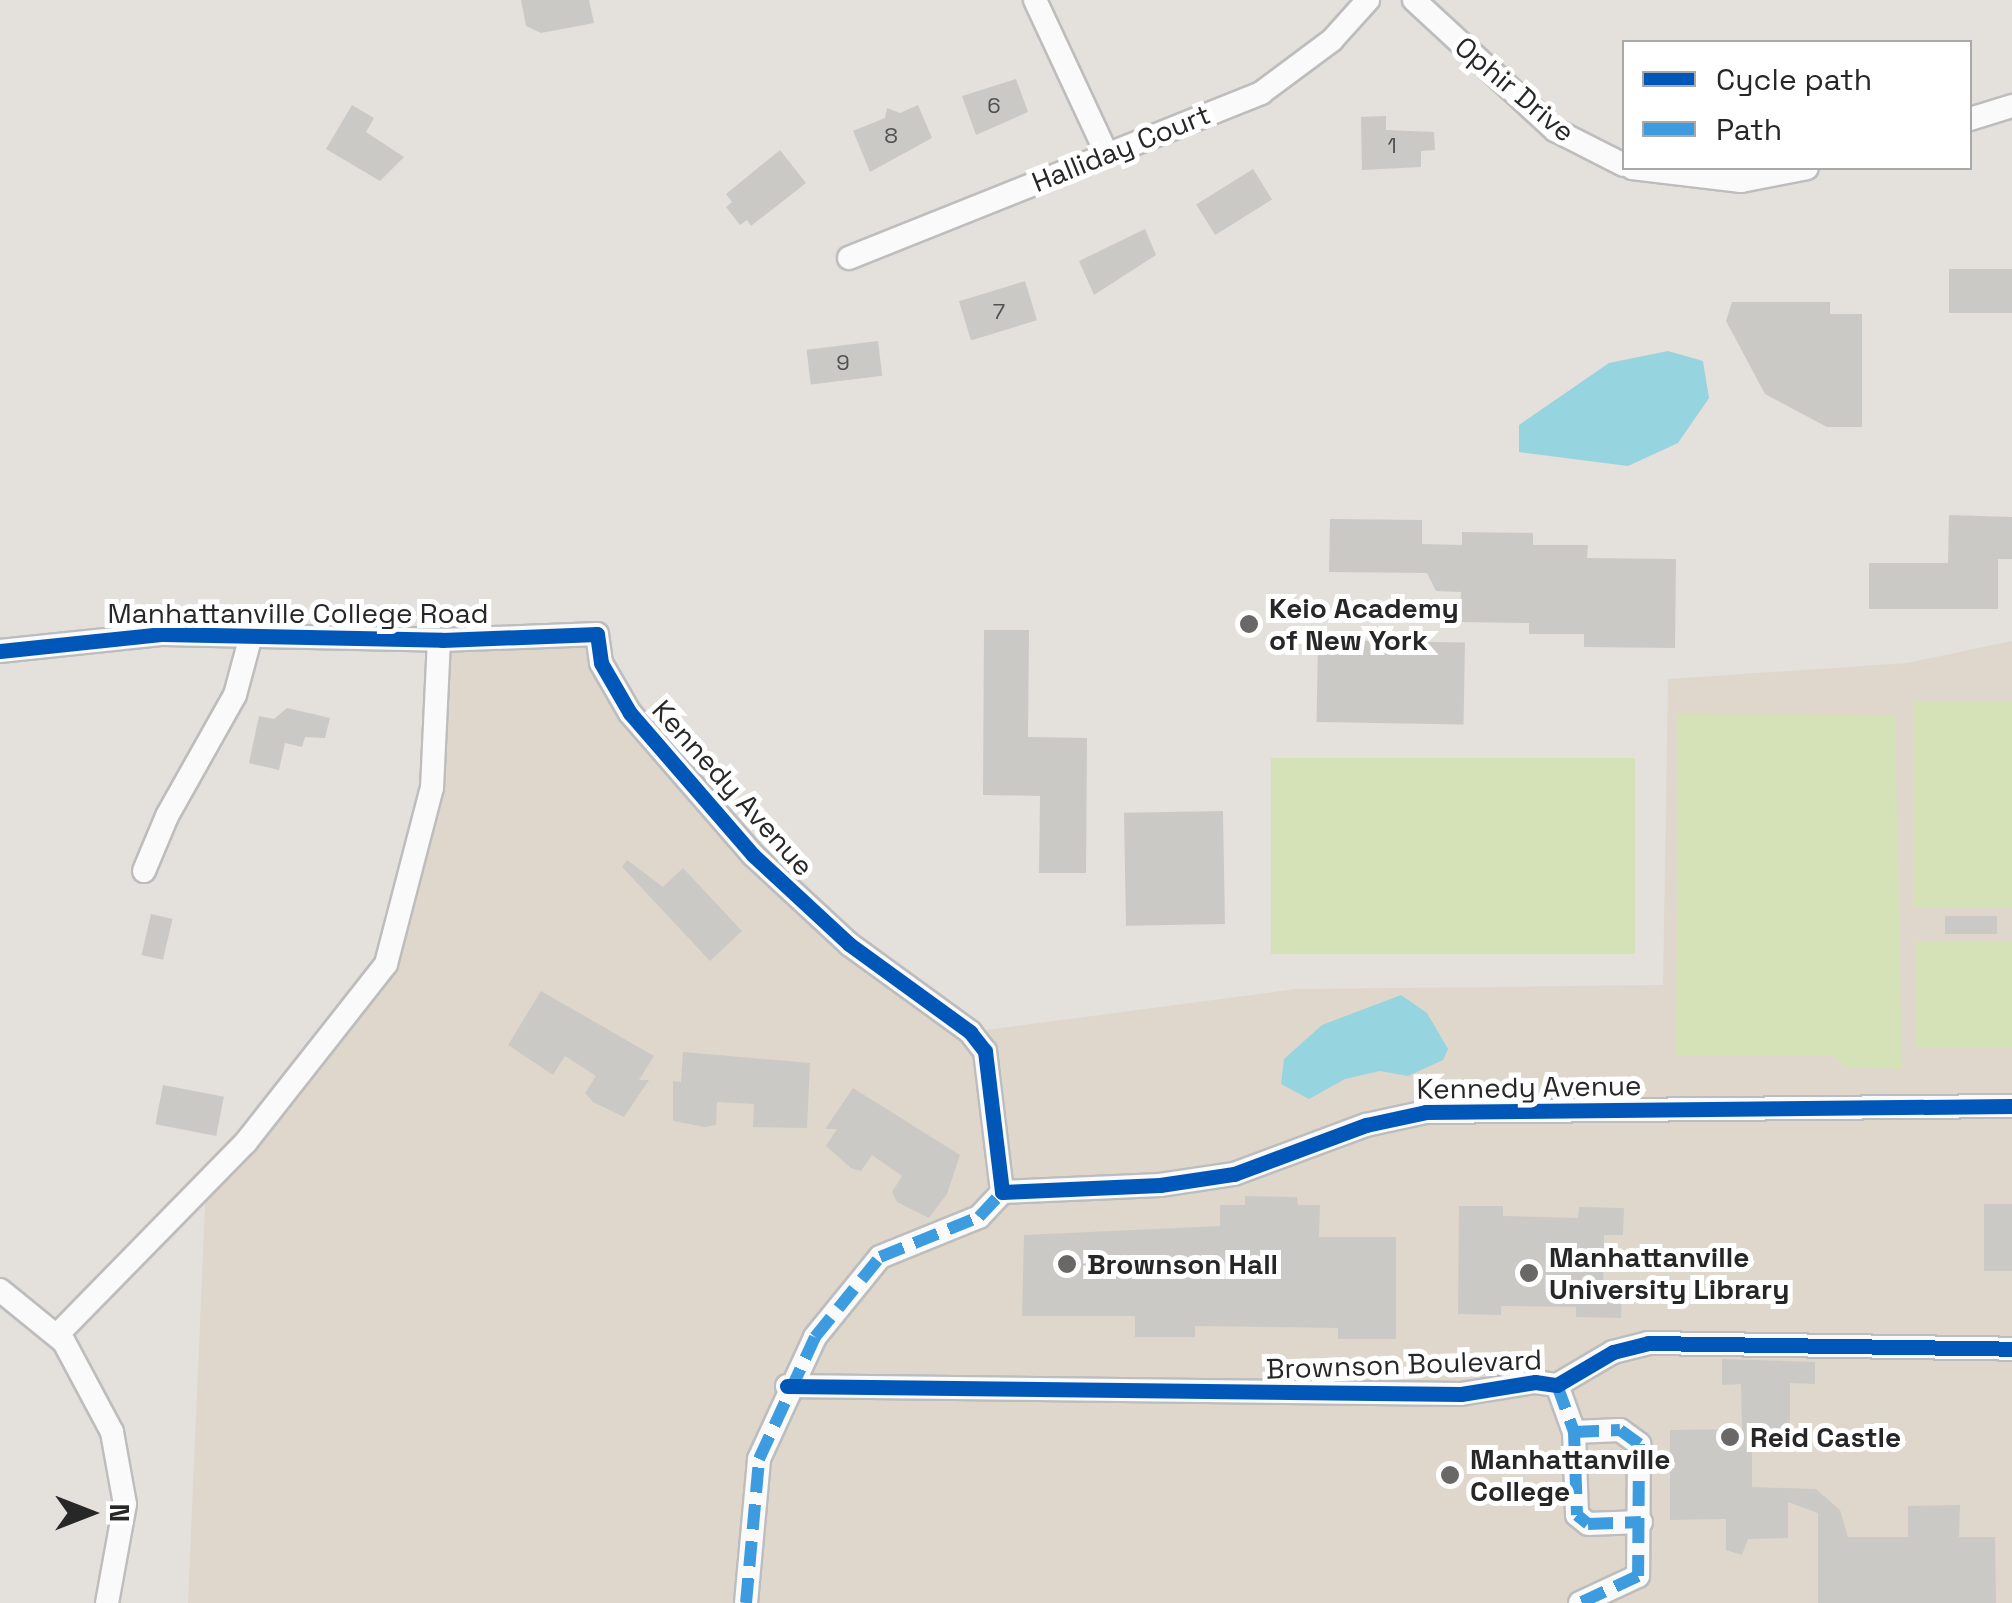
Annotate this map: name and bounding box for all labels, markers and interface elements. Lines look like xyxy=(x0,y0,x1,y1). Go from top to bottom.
street label: Ophir Drive xyxy=(1448,29,1582,149)
legend xyxy=(1622,40,1972,170)
text: Cycle path xyxy=(1716,60,1872,99)
house number: 6 xyxy=(987,93,1001,119)
street label: Halliday Court xyxy=(1027,97,1215,199)
text: Path xyxy=(1716,110,1782,149)
house number: 8 xyxy=(884,123,898,149)
house number: 1 xyxy=(1387,133,1397,159)
house number: 7 xyxy=(993,299,1005,325)
house number: 9 xyxy=(836,350,850,376)
place label: Keio Academy of New York xyxy=(1269,591,1459,657)
street label: Manhattanville College Road xyxy=(108,596,488,630)
marker: Keio Academy of New York xyxy=(1238,613,1260,635)
street label: Kennedy Avenue xyxy=(645,693,821,883)
street label: Kennedy Avenue xyxy=(1416,1068,1642,1106)
place label: Manhattanville University Library xyxy=(1549,1240,1789,1306)
place label: Brownson Hall xyxy=(1087,1247,1278,1281)
marker: Brownson Hall xyxy=(1056,1253,1078,1275)
marker: Manhattanville University Library xyxy=(1518,1262,1540,1284)
street label: Brownson Boulevard xyxy=(1265,1342,1543,1386)
place label: Reid Castle xyxy=(1750,1420,1901,1454)
marker: Reid Castle xyxy=(1719,1426,1741,1448)
place label: Manhattanville College xyxy=(1470,1442,1670,1508)
north arrow xyxy=(40,1463,140,1563)
marker: Manhattanville College xyxy=(1439,1464,1461,1486)
text: N xyxy=(102,1504,138,1522)

